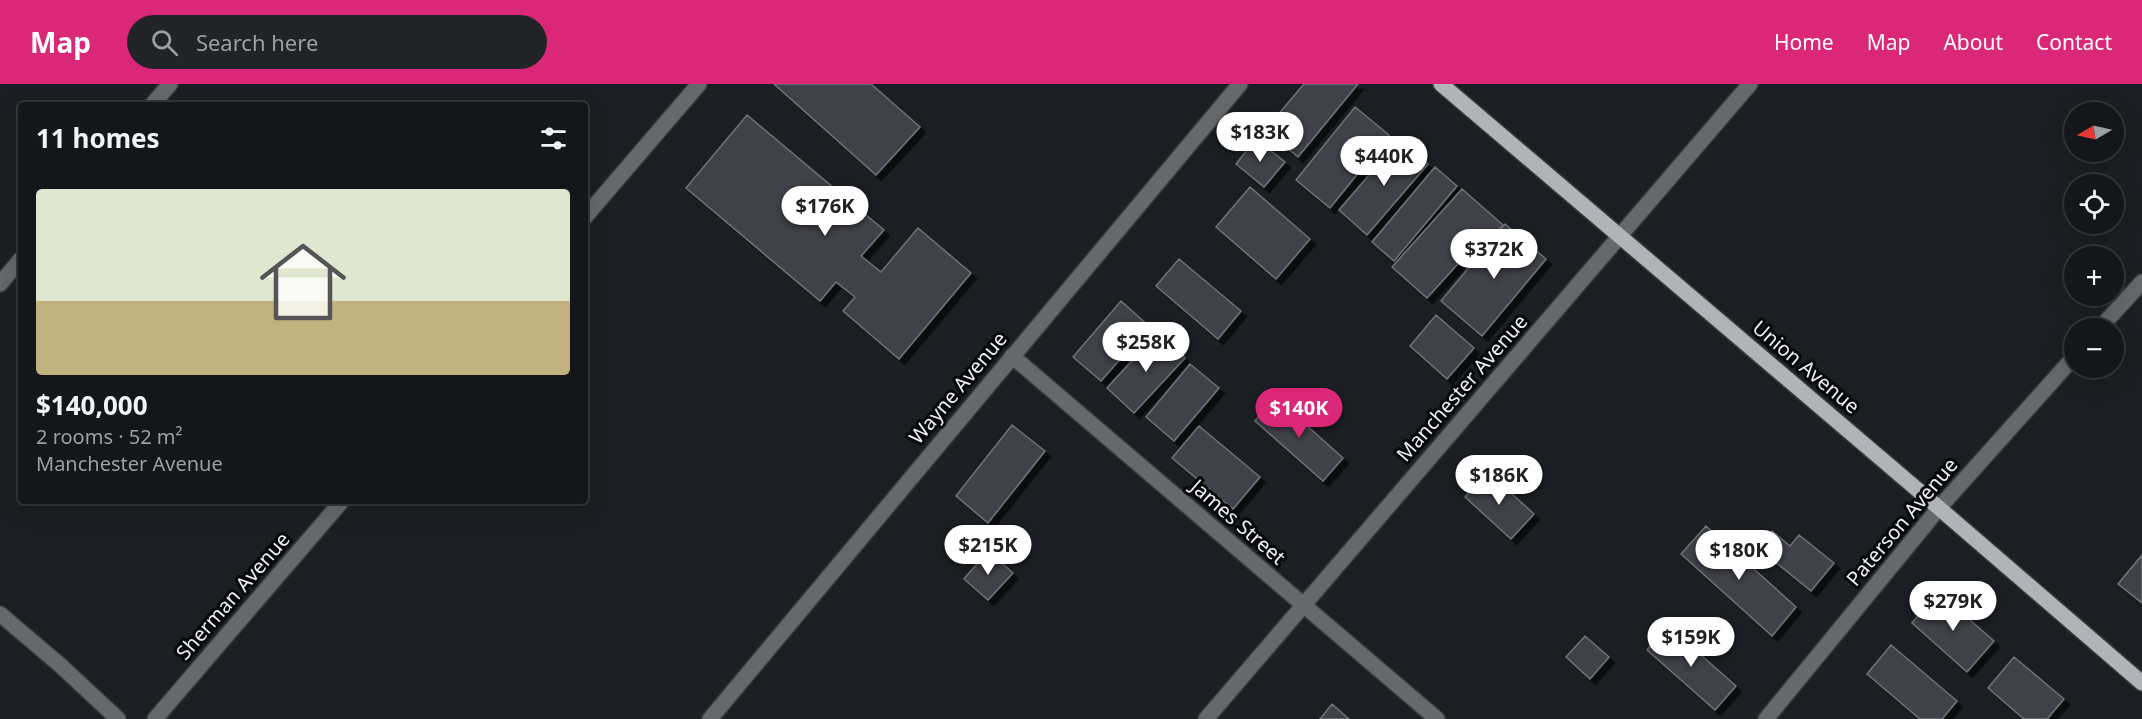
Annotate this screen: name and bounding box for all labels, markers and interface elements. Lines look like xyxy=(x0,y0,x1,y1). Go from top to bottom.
search box xyxy=(127,15,547,69)
text: Map xyxy=(30,23,91,61)
icon: search xyxy=(148,26,181,59)
text: Search here xyxy=(196,27,318,57)
text: Home xyxy=(1774,28,1834,56)
text: Map xyxy=(1867,28,1910,56)
text: About xyxy=(1943,28,2003,56)
text: Contact xyxy=(2036,28,2112,56)
north arrow xyxy=(2064,102,2124,162)
map controls xyxy=(2064,102,2124,378)
pin: $183K xyxy=(1218,112,1302,163)
text: $183K xyxy=(1230,118,1290,145)
text: 11 homes xyxy=(36,120,160,156)
icon: filters xyxy=(537,122,570,155)
pin: $440K xyxy=(1342,136,1426,187)
text: $440K xyxy=(1354,142,1414,169)
button: locate xyxy=(2064,174,2124,234)
pin: $176K xyxy=(783,186,867,237)
text: $176K xyxy=(795,192,855,219)
icon: home xyxy=(249,228,357,336)
pin: $372K xyxy=(1452,229,1536,280)
text: $372K xyxy=(1464,235,1524,262)
button: + xyxy=(2064,246,2124,306)
street label: Manchester Avenue xyxy=(1390,308,1533,467)
street label: Union Avenue xyxy=(1747,314,1866,419)
button: − xyxy=(2064,318,2124,378)
pin: $258K xyxy=(1104,322,1188,373)
street label: Wayne Avenue xyxy=(903,326,1013,449)
text: $258K xyxy=(1116,328,1176,355)
text: $140,000 xyxy=(36,387,148,423)
pin: $140K xyxy=(1257,388,1341,439)
text: $140K xyxy=(1269,394,1329,421)
text: 2 rooms · 52 m² xyxy=(36,423,183,450)
text: Manchester Avenue xyxy=(36,450,223,477)
street label: Paterson Avenue xyxy=(1840,452,1963,591)
pin: $186K xyxy=(1457,455,1541,506)
text: $186K xyxy=(1469,461,1529,488)
street label: James Street xyxy=(1184,472,1291,570)
pin: $215K xyxy=(946,525,1030,576)
street label: Sherman Avenue xyxy=(170,526,295,665)
pin: $180K xyxy=(1697,530,1781,581)
text: $215K xyxy=(958,531,1018,558)
text: $180K xyxy=(1709,536,1769,563)
pin: $279K xyxy=(1911,581,1995,632)
text: $279K xyxy=(1923,587,1983,614)
pin: $159K xyxy=(1649,617,1733,668)
text: $159K xyxy=(1661,623,1721,650)

